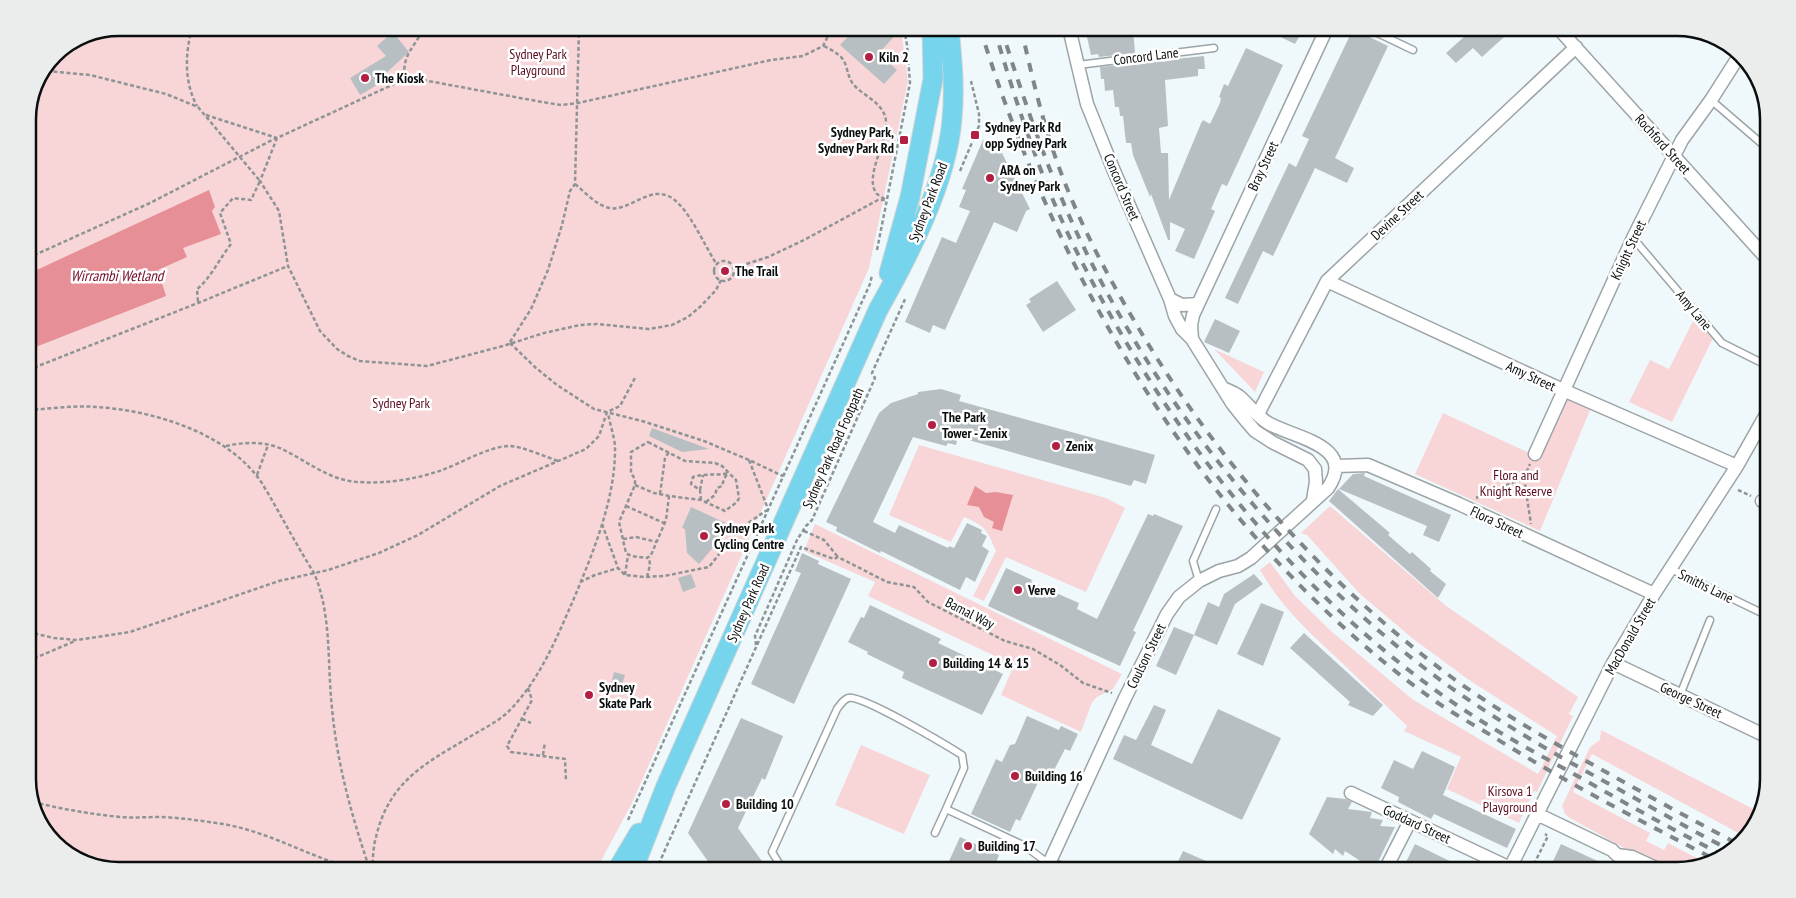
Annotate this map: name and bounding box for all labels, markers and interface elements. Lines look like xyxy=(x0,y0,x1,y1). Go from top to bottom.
street label: Concord Lane xyxy=(1113,43,1180,69)
park label: Sydney Park Playground xyxy=(509,45,567,79)
place label: Kiln 2 xyxy=(879,48,909,66)
marker: Kiln 2 xyxy=(863,51,875,63)
place label: The Kiosk xyxy=(375,69,424,87)
marker: The Kiosk xyxy=(359,72,371,84)
street label: Rochford Street xyxy=(1631,110,1695,178)
place label: Sydney Park Rd opp Sydney Park xyxy=(985,118,1067,152)
place label: Sydney Park, Sydney Park Rd xyxy=(818,123,894,157)
marker: Sydney Park Rd opp Sydney Park xyxy=(969,129,981,141)
marker: Sydney Park, Sydney Park Rd xyxy=(898,134,910,146)
street label: Bray Street xyxy=(1244,138,1282,194)
street label: Concord Street xyxy=(1100,151,1144,223)
street label: Sydney Park Road xyxy=(905,159,951,245)
place label: ARA on Sydney Park xyxy=(999,161,1060,195)
marker: ARA on Sydney Park xyxy=(984,172,996,184)
street label: Devine Street xyxy=(1367,186,1427,244)
street label: Knight Street xyxy=(1606,217,1650,283)
place label: The Trail xyxy=(735,262,779,280)
marker: The Trail xyxy=(719,265,731,277)
water label: Wirrambi Wetland xyxy=(71,266,166,285)
street label: Amy Lane xyxy=(1672,286,1716,334)
street label: Amy Street xyxy=(1503,357,1559,395)
street label: Sydney Park Road Footpath xyxy=(798,385,868,511)
park label: Sydney Park xyxy=(372,394,430,412)
place label: The Park Tower - Zenix xyxy=(942,408,1008,442)
marker: The Park Tower - Zenix xyxy=(926,419,938,431)
place label: Zenix xyxy=(1066,437,1094,455)
marker: Zenix xyxy=(1050,440,1062,452)
park label: Flora and Knight Reserve xyxy=(1480,466,1552,500)
street label: Flora Street xyxy=(1468,502,1527,542)
place label: Sydney Park Cycling Centre xyxy=(714,519,784,553)
marker: Sydney Park Cycling Centre xyxy=(698,530,710,542)
street label: Sydney Park Road xyxy=(723,561,773,645)
street label: Smiths Lane xyxy=(1676,565,1737,607)
place label: Verve xyxy=(1027,581,1056,599)
marker: Verve xyxy=(1012,584,1024,596)
street label: Bamal Way xyxy=(942,593,998,633)
street label: MacDonald Street xyxy=(1601,594,1659,678)
street label: Coulson Street xyxy=(1123,620,1170,692)
place label: Building 14 & 15 xyxy=(943,654,1029,672)
marker: Building 14 & 15 xyxy=(927,657,939,669)
place label: Sydney Skate Park xyxy=(599,678,652,712)
street label: George Street xyxy=(1657,678,1725,722)
marker: Sydney Skate Park xyxy=(583,689,595,701)
place label: Building 16 xyxy=(1025,767,1083,785)
marker: Building 16 xyxy=(1009,770,1021,782)
park label: Kirsova 1 Playground xyxy=(1483,782,1537,816)
place label: Building 10 xyxy=(736,795,794,813)
marker: Building 10 xyxy=(720,798,732,810)
street label: Goddard Street xyxy=(1380,801,1454,848)
place label: Building 17 xyxy=(978,837,1036,855)
marker: Building 17 xyxy=(962,840,974,852)

